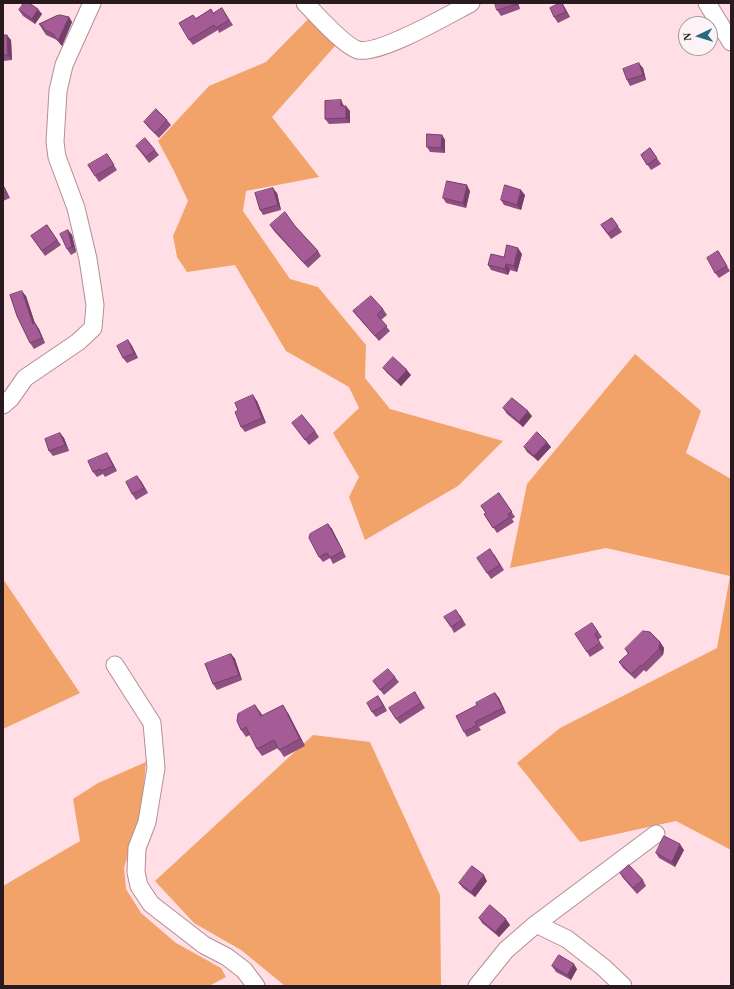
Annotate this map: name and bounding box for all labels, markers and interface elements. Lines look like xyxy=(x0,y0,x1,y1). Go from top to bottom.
north arrow xyxy=(678,16,718,56)
text: N xyxy=(681,32,693,41)

